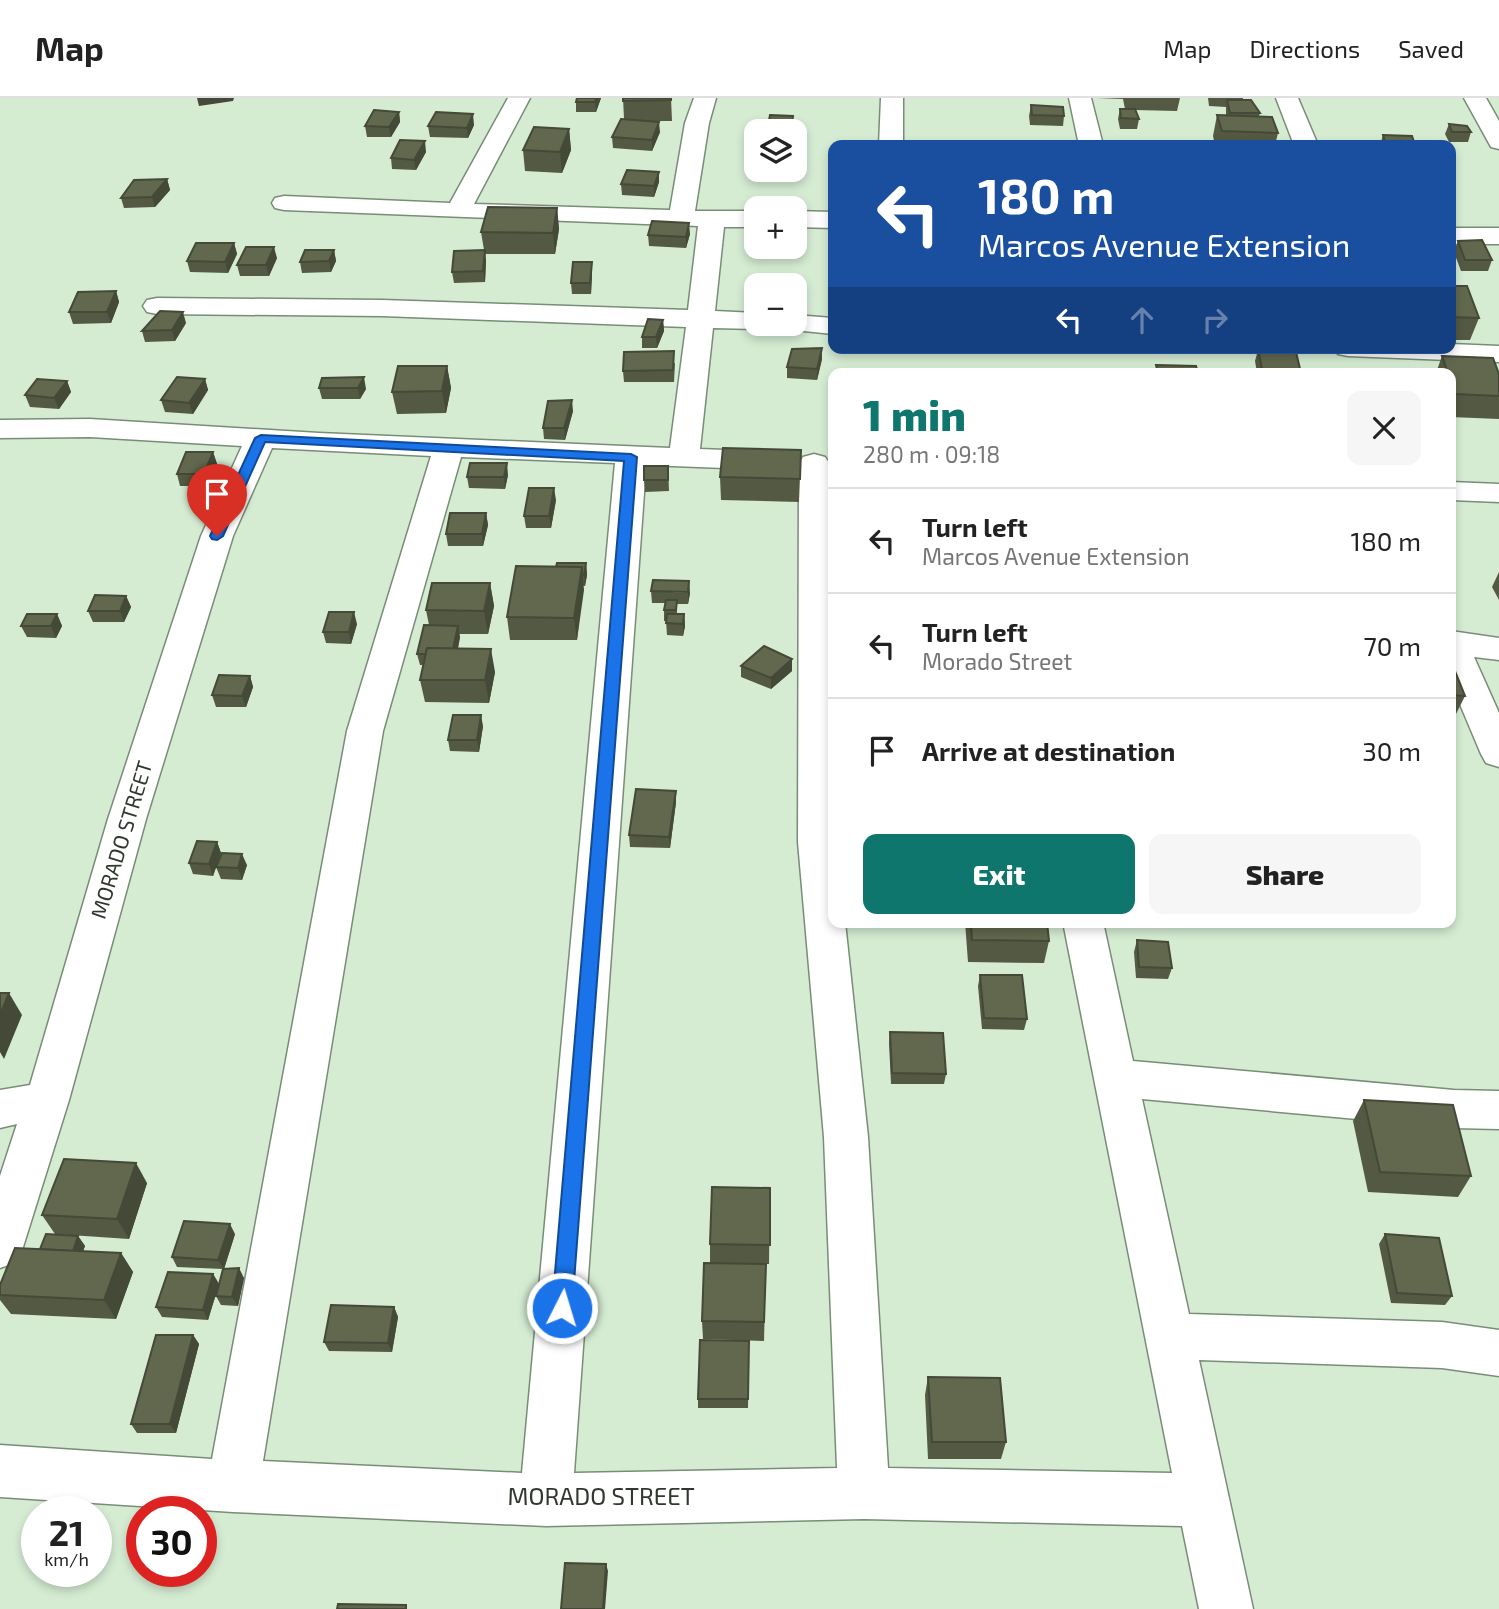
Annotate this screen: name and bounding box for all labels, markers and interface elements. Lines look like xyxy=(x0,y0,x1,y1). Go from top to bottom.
text: Map xyxy=(35,28,104,68)
text: Map xyxy=(1163,34,1211,63)
text: Directions xyxy=(1249,34,1360,63)
text: Saved xyxy=(1398,34,1464,63)
map controls xyxy=(744,119,807,336)
button: layers xyxy=(744,119,807,182)
text: 180 m xyxy=(978,165,1114,224)
icon: left xyxy=(863,168,954,259)
button: + xyxy=(744,196,807,259)
text: Marcos Avenue Extension xyxy=(978,225,1350,263)
button: − xyxy=(744,273,807,336)
icon: left xyxy=(1050,301,1088,339)
icon: ahead xyxy=(1123,301,1161,339)
icon: right xyxy=(1196,301,1234,339)
text: 1 min xyxy=(863,389,966,439)
button: close xyxy=(1347,391,1421,465)
text: 280 m · 09:18 xyxy=(863,440,1000,468)
pin xyxy=(187,464,247,536)
icon: arrive xyxy=(198,475,236,513)
text: Turn left xyxy=(922,511,1028,542)
icon: left xyxy=(863,522,901,560)
text: 180 m xyxy=(1351,525,1421,556)
text: Marcos Avenue Extension xyxy=(922,542,1190,570)
text: Turn left xyxy=(922,616,1028,647)
icon: left xyxy=(863,627,901,665)
text: 70 m xyxy=(1363,630,1421,661)
text: Morado Street xyxy=(922,647,1072,675)
icon: arrive xyxy=(863,732,901,770)
text: Arrive at destination xyxy=(922,735,1175,766)
text: 30 m xyxy=(1362,735,1421,766)
street label: MORADO STREET xyxy=(85,758,156,922)
button: Exit xyxy=(863,834,1135,914)
button: Share xyxy=(1149,834,1421,914)
position arrow xyxy=(525,1271,599,1345)
street label: MORADO STREET xyxy=(507,1481,695,1510)
speed limit sign: 30 xyxy=(126,1496,217,1587)
text: 21 xyxy=(49,1511,84,1553)
text: km/h xyxy=(44,1548,89,1570)

